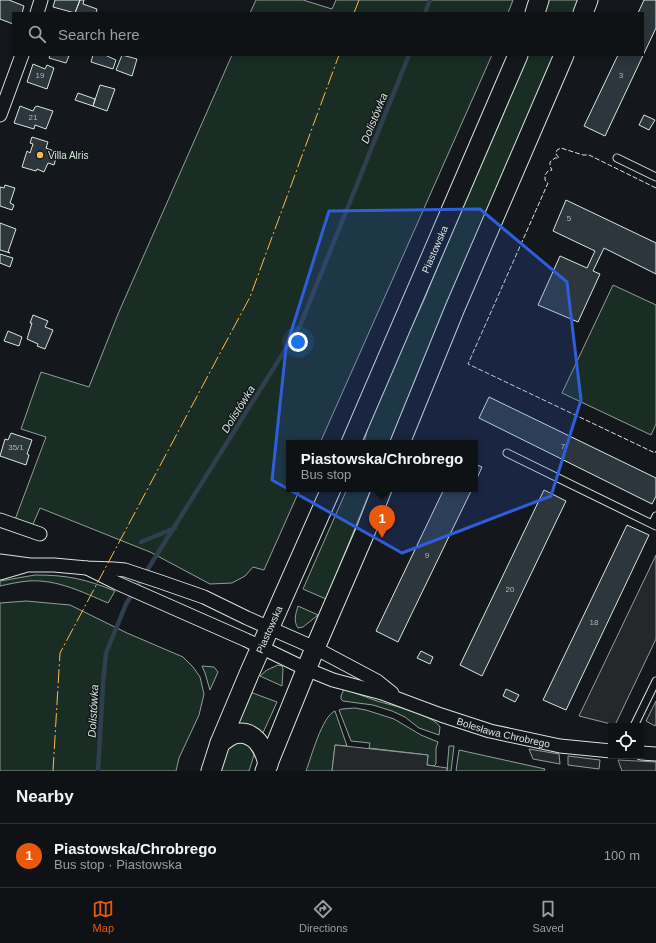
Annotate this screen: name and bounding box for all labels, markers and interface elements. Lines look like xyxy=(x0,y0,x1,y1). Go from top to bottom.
search box xyxy=(12,12,644,56)
icon: search xyxy=(26,23,48,45)
text: Search here xyxy=(58,26,140,43)
house number: 19 xyxy=(36,71,45,80)
house number: 3 xyxy=(619,71,624,80)
water label: Dolistówka xyxy=(358,91,390,145)
house number: 21 xyxy=(29,113,38,122)
marker: Villa Alris xyxy=(35,150,45,160)
place label: Villa Alris xyxy=(48,150,88,161)
house number: 5 xyxy=(567,214,572,223)
street label: Piastowska xyxy=(420,224,450,275)
your location xyxy=(288,332,308,352)
water label: Dolistówka xyxy=(219,383,257,435)
popup xyxy=(286,440,478,492)
house number: 7 xyxy=(561,442,566,451)
house number: 35/1 xyxy=(8,443,24,452)
text: Piastowska/Chrobrego xyxy=(301,450,463,467)
text: Bus stop xyxy=(301,467,351,482)
pin: 1 xyxy=(369,505,395,538)
house number: 9 xyxy=(425,551,430,560)
house number: 20 xyxy=(506,585,515,594)
street label: Piastowska xyxy=(254,604,285,655)
house number: 18 xyxy=(590,618,599,627)
water label: Dolistówka xyxy=(86,684,100,738)
street label: Bolesława Chrobrego xyxy=(455,716,551,750)
map controls xyxy=(608,723,644,759)
button: locate xyxy=(608,723,644,759)
text: Nearby xyxy=(16,787,74,806)
text: Piastowska/Chrobrego xyxy=(54,840,217,857)
text: 1 xyxy=(25,848,33,863)
text: 100 m xyxy=(604,848,640,863)
text: Bus stop · Piastowska xyxy=(54,857,182,872)
tab: Map xyxy=(92,898,114,934)
tab: Directions xyxy=(299,898,348,934)
tab: Saved xyxy=(532,898,564,934)

